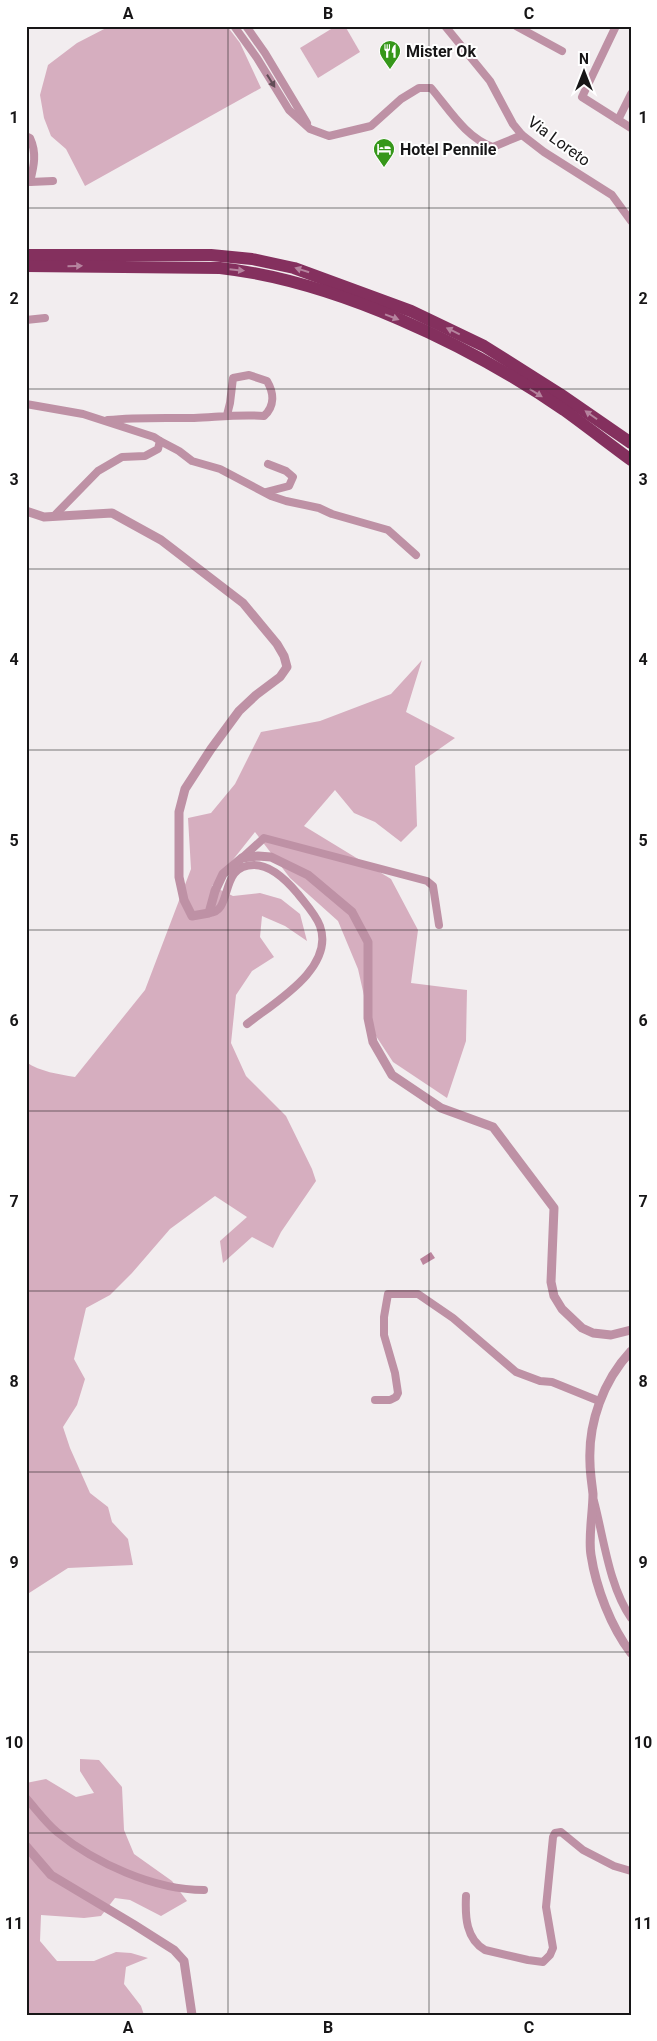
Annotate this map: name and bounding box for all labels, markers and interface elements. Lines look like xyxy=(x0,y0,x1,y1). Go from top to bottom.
text: A xyxy=(123,4,134,23)
text: B xyxy=(323,4,333,23)
text: C xyxy=(524,4,534,23)
restaurant icon: Mister Ok xyxy=(378,39,402,70)
place label: Mister Ok xyxy=(406,42,476,61)
north arrow xyxy=(560,48,610,98)
text: N xyxy=(579,51,589,67)
one-way arrow xyxy=(266,74,275,88)
text: 1 xyxy=(9,108,19,127)
text: 1 xyxy=(638,108,648,127)
street label: Via Loreto xyxy=(524,112,594,170)
hotel icon: Hotel Pennile xyxy=(372,137,396,168)
place label: Hotel Pennile xyxy=(400,140,497,159)
one-way arrow xyxy=(67,262,83,270)
one-way arrow xyxy=(230,266,246,274)
one-way arrow xyxy=(294,266,309,274)
text: 2 xyxy=(9,289,19,308)
text: 2 xyxy=(638,289,648,308)
one-way arrow xyxy=(385,313,400,321)
one-way arrow xyxy=(445,326,460,335)
one-way arrow xyxy=(529,388,542,397)
one-way arrow xyxy=(584,410,598,420)
text: 3 xyxy=(9,470,19,489)
text: 3 xyxy=(638,470,648,489)
text: 4 xyxy=(9,650,19,669)
text: 4 xyxy=(638,650,648,669)
text: 5 xyxy=(9,831,19,850)
text: 5 xyxy=(638,831,648,850)
text: 6 xyxy=(9,1011,19,1030)
text: 6 xyxy=(638,1011,648,1030)
text: 7 xyxy=(9,1192,19,1211)
text: 7 xyxy=(638,1192,648,1211)
text: 8 xyxy=(9,1372,19,1391)
text: 8 xyxy=(638,1372,648,1391)
text: 9 xyxy=(9,1553,19,1572)
text: 9 xyxy=(638,1553,648,1572)
text: 10 xyxy=(5,1733,23,1752)
text: 10 xyxy=(634,1733,652,1752)
text: 11 xyxy=(5,1914,23,1933)
text: 11 xyxy=(634,1914,652,1933)
text: A xyxy=(123,2018,134,2037)
text: B xyxy=(323,2018,333,2037)
text: C xyxy=(524,2018,534,2037)

